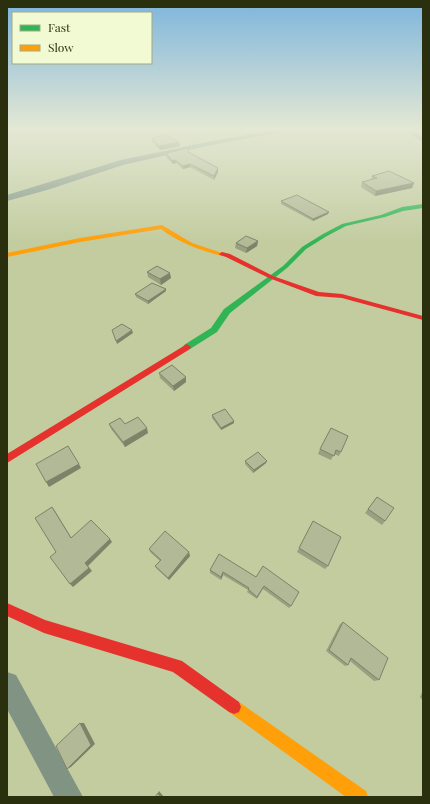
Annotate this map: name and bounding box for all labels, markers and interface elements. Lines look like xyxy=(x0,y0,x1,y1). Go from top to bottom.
legend xyxy=(12,12,152,64)
text: Fast xyxy=(48,19,71,35)
text: Slow xyxy=(48,39,74,55)

